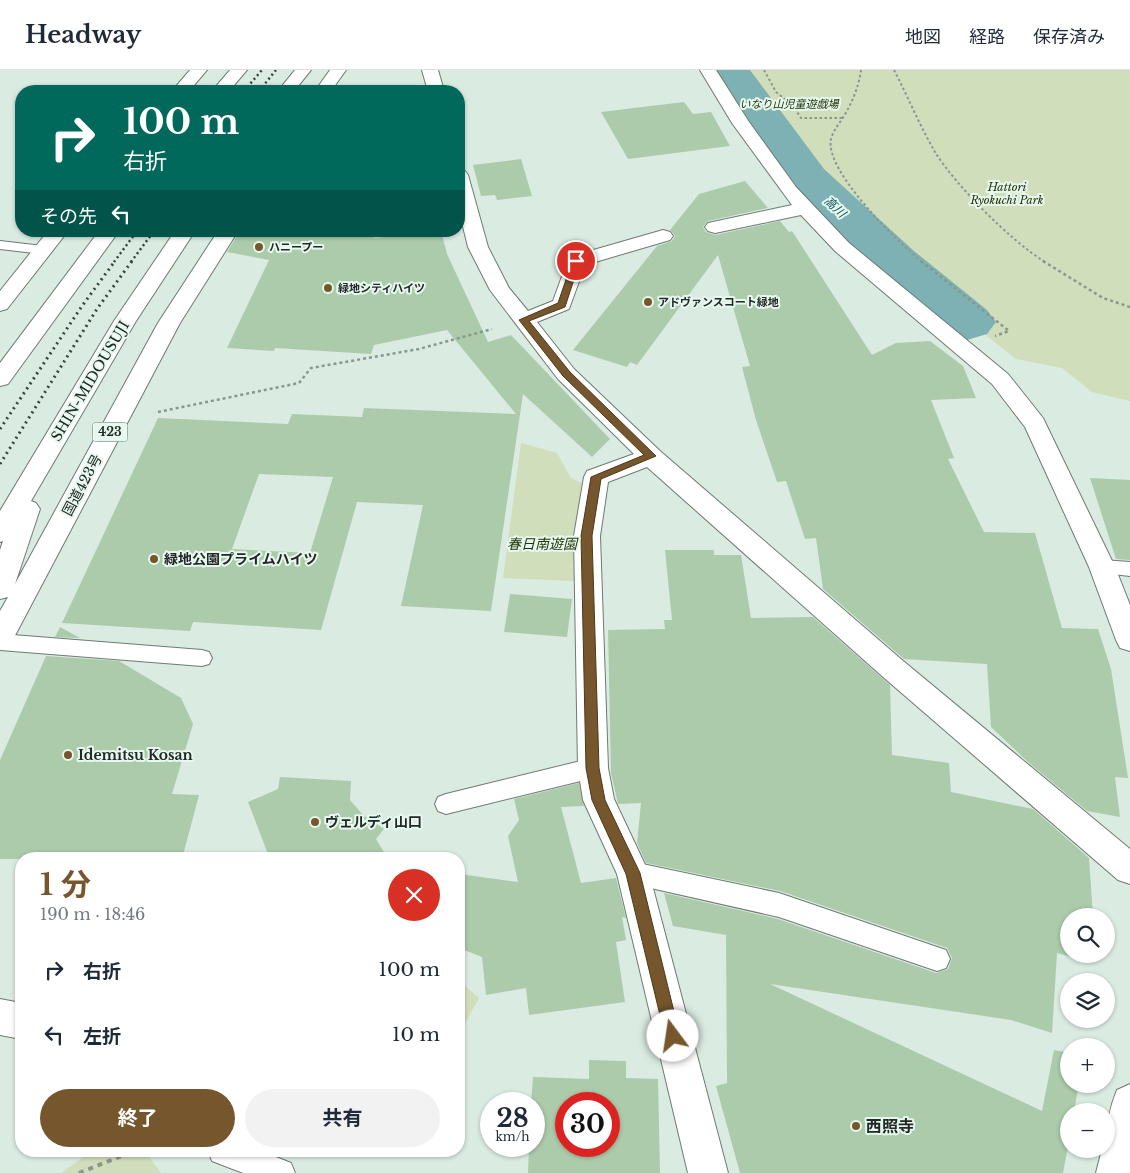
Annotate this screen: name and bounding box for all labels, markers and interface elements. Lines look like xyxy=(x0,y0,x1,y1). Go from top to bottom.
text: Headway xyxy=(25,20,141,49)
text: 地図 xyxy=(905,26,941,48)
text: 経路 xyxy=(969,26,1005,48)
text: 保存済み xyxy=(1033,26,1105,48)
park label: いなり山児童遊戯場 xyxy=(740,97,840,111)
text: 100 m xyxy=(123,100,239,143)
icon: right xyxy=(40,105,105,170)
text: 右折 xyxy=(123,148,167,175)
park label: Hattori Ryokuchi Park xyxy=(970,180,1044,207)
water label: 高川 xyxy=(821,193,851,222)
icon: left xyxy=(107,200,135,228)
text: その先 xyxy=(40,205,97,228)
place label: ハニープー xyxy=(269,240,323,254)
pin xyxy=(555,240,597,282)
marker: ハニープー xyxy=(253,241,265,253)
icon: arrive xyxy=(562,247,590,275)
place label: 緑地シティハイツ xyxy=(338,281,425,295)
marker: 緑地シティハイツ xyxy=(322,282,334,294)
place label: アドヴァンスコート緑地 xyxy=(658,295,779,309)
marker: アドヴァンスコート緑地 xyxy=(642,296,654,308)
street label: SHIN-MIDOUSUJI xyxy=(47,317,133,445)
road number: 423 xyxy=(92,422,128,442)
street label: 国道423号 xyxy=(58,451,106,519)
park label: 春日南遊園 xyxy=(507,535,579,553)
place label: 緑地公園プライムハイツ xyxy=(164,550,317,568)
marker: 緑地公園プライムハイツ xyxy=(148,553,160,565)
place label: Idemitsu Kosan xyxy=(78,746,193,764)
marker: Idemitsu Kosan xyxy=(62,749,74,761)
place label: ヴェルディ山口 xyxy=(325,813,422,831)
marker: ヴェルディ山口 xyxy=(309,816,321,828)
text: 1 分 xyxy=(40,866,91,903)
button: close xyxy=(388,869,440,921)
text: 190 m · 18:46 xyxy=(40,904,145,924)
map controls xyxy=(1060,908,1115,1158)
button: search xyxy=(1060,908,1115,963)
icon: right xyxy=(40,956,68,984)
text: 100 m xyxy=(379,958,440,981)
text: 右折 xyxy=(83,960,121,983)
button: layers xyxy=(1060,973,1115,1028)
position arrow xyxy=(646,1009,698,1061)
icon: left xyxy=(40,1021,68,1049)
text: 10 m xyxy=(392,1023,440,1046)
text: 左折 xyxy=(83,1025,121,1048)
button: + xyxy=(1060,1038,1115,1093)
button: 終了 xyxy=(40,1089,235,1147)
button: 共有 xyxy=(245,1089,440,1147)
speed limit sign: 30 xyxy=(555,1092,620,1157)
text: 28 xyxy=(496,1103,529,1134)
button: − xyxy=(1060,1103,1115,1158)
place label: 西照寺 xyxy=(866,1116,914,1136)
marker: 西照寺 xyxy=(850,1120,862,1132)
text: km/h xyxy=(495,1129,530,1144)

